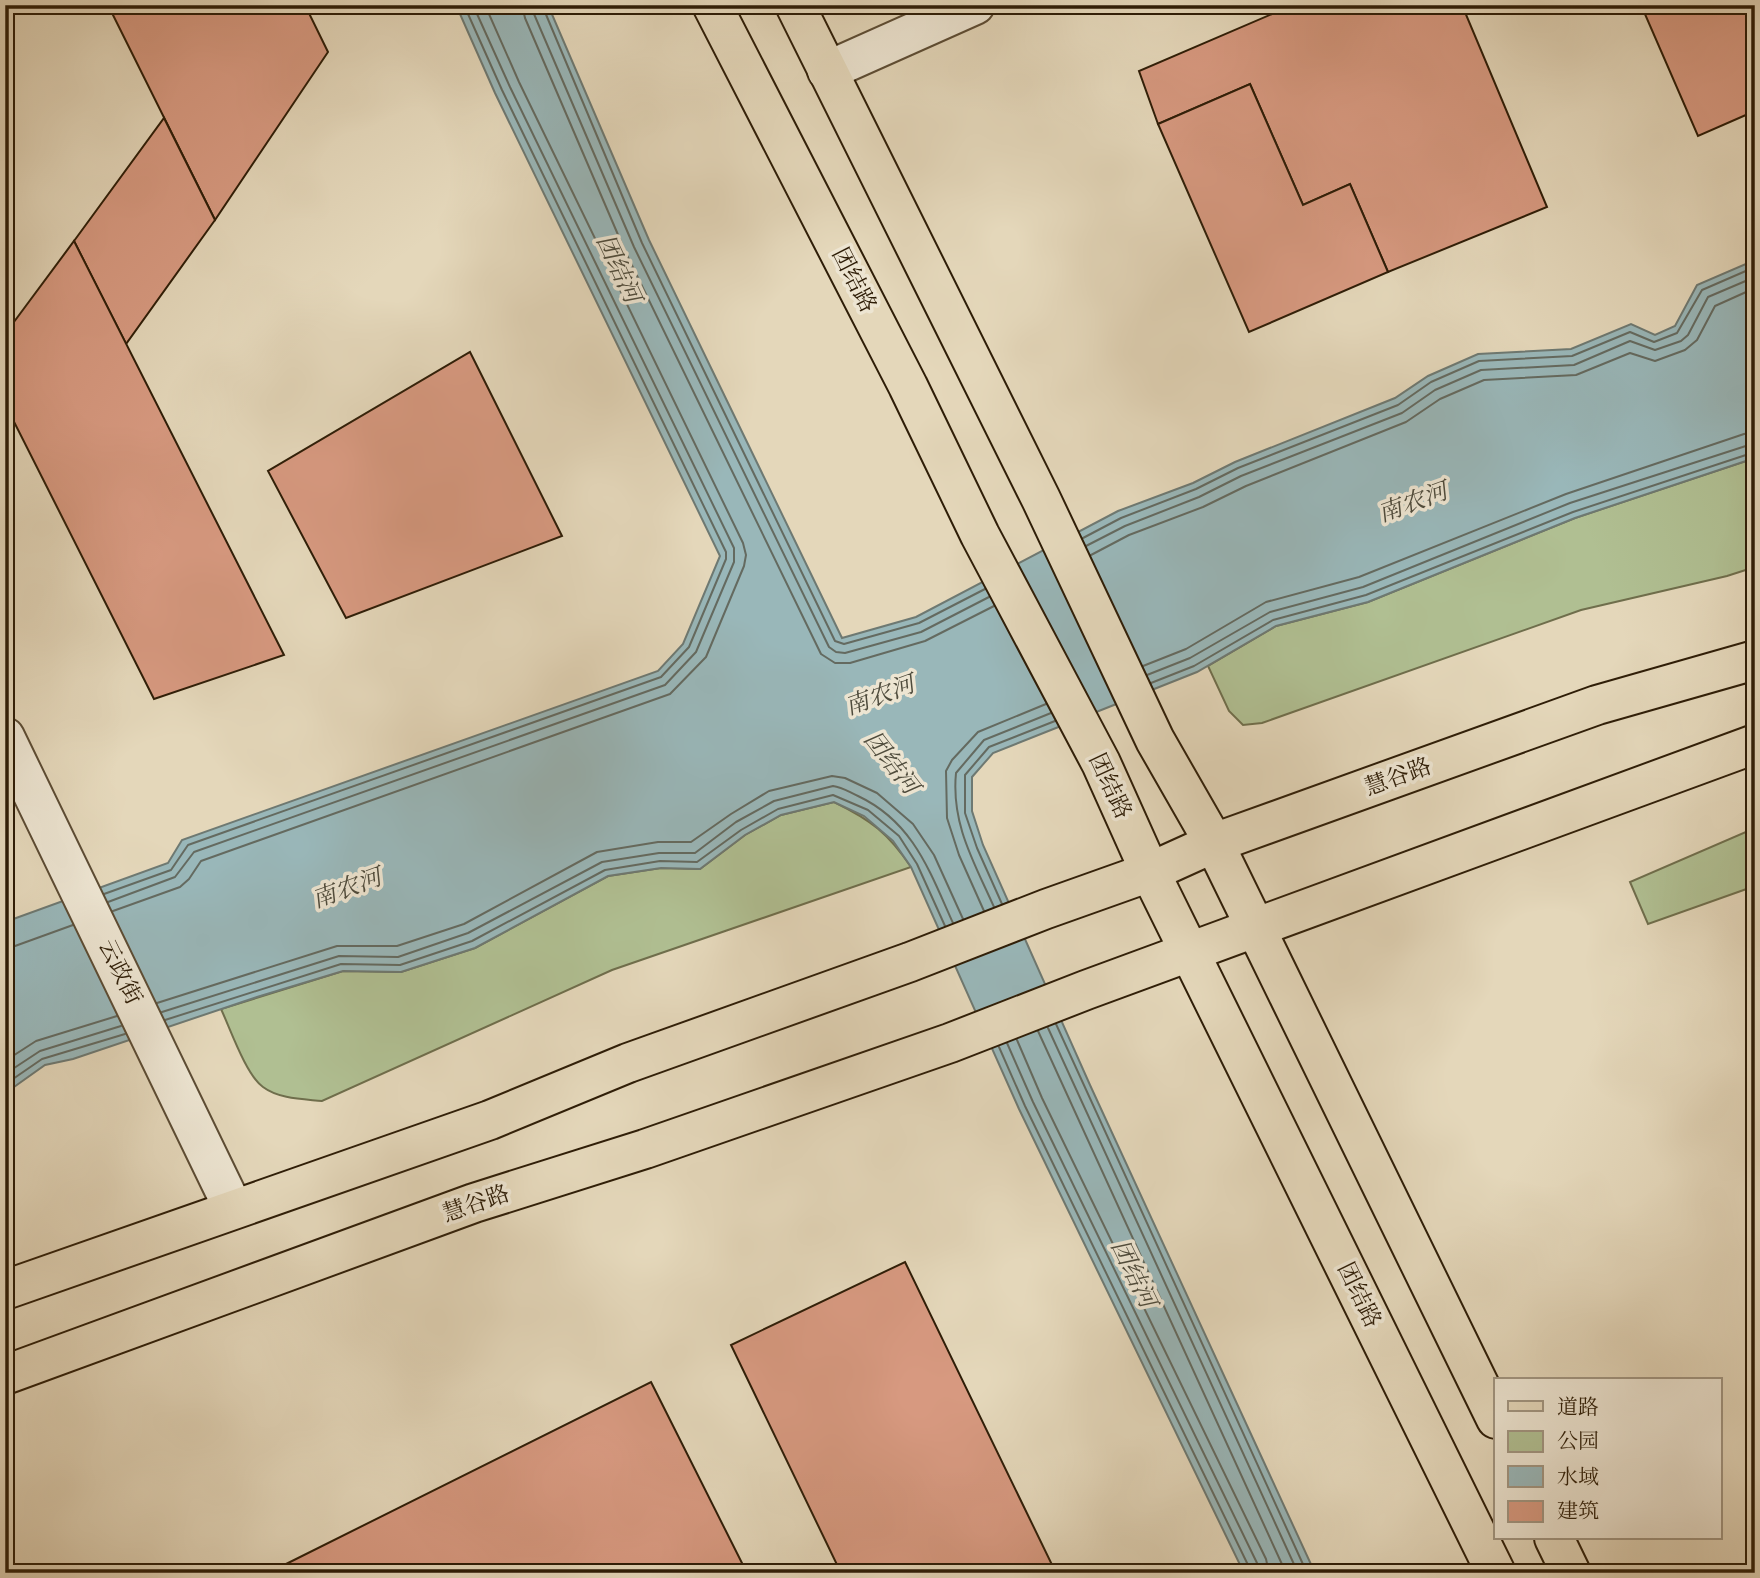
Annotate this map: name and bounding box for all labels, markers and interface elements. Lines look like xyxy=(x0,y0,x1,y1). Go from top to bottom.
water label: 团结河 xyxy=(589,230,648,312)
street label: 团结路 xyxy=(826,243,882,317)
water label: 南农河 xyxy=(1374,475,1456,529)
water label: 南农河 xyxy=(841,668,923,722)
water label: 团结河 xyxy=(857,725,927,804)
street label: 团结路 xyxy=(1083,749,1137,823)
street label: 慧谷路 xyxy=(1361,752,1435,802)
water label: 南农河 xyxy=(308,861,390,915)
street label: 云政街 xyxy=(92,935,148,1009)
street label: 慧谷路 xyxy=(439,1180,513,1228)
water label: 团结河 xyxy=(1104,1235,1164,1317)
street label: 团结路 xyxy=(1331,1258,1387,1332)
legend xyxy=(1494,1378,1722,1540)
text: 道路 xyxy=(1557,1395,1599,1421)
text: 公园 xyxy=(1557,1429,1599,1455)
text: 水域 xyxy=(1557,1465,1599,1491)
text: 建筑 xyxy=(1557,1499,1599,1525)

